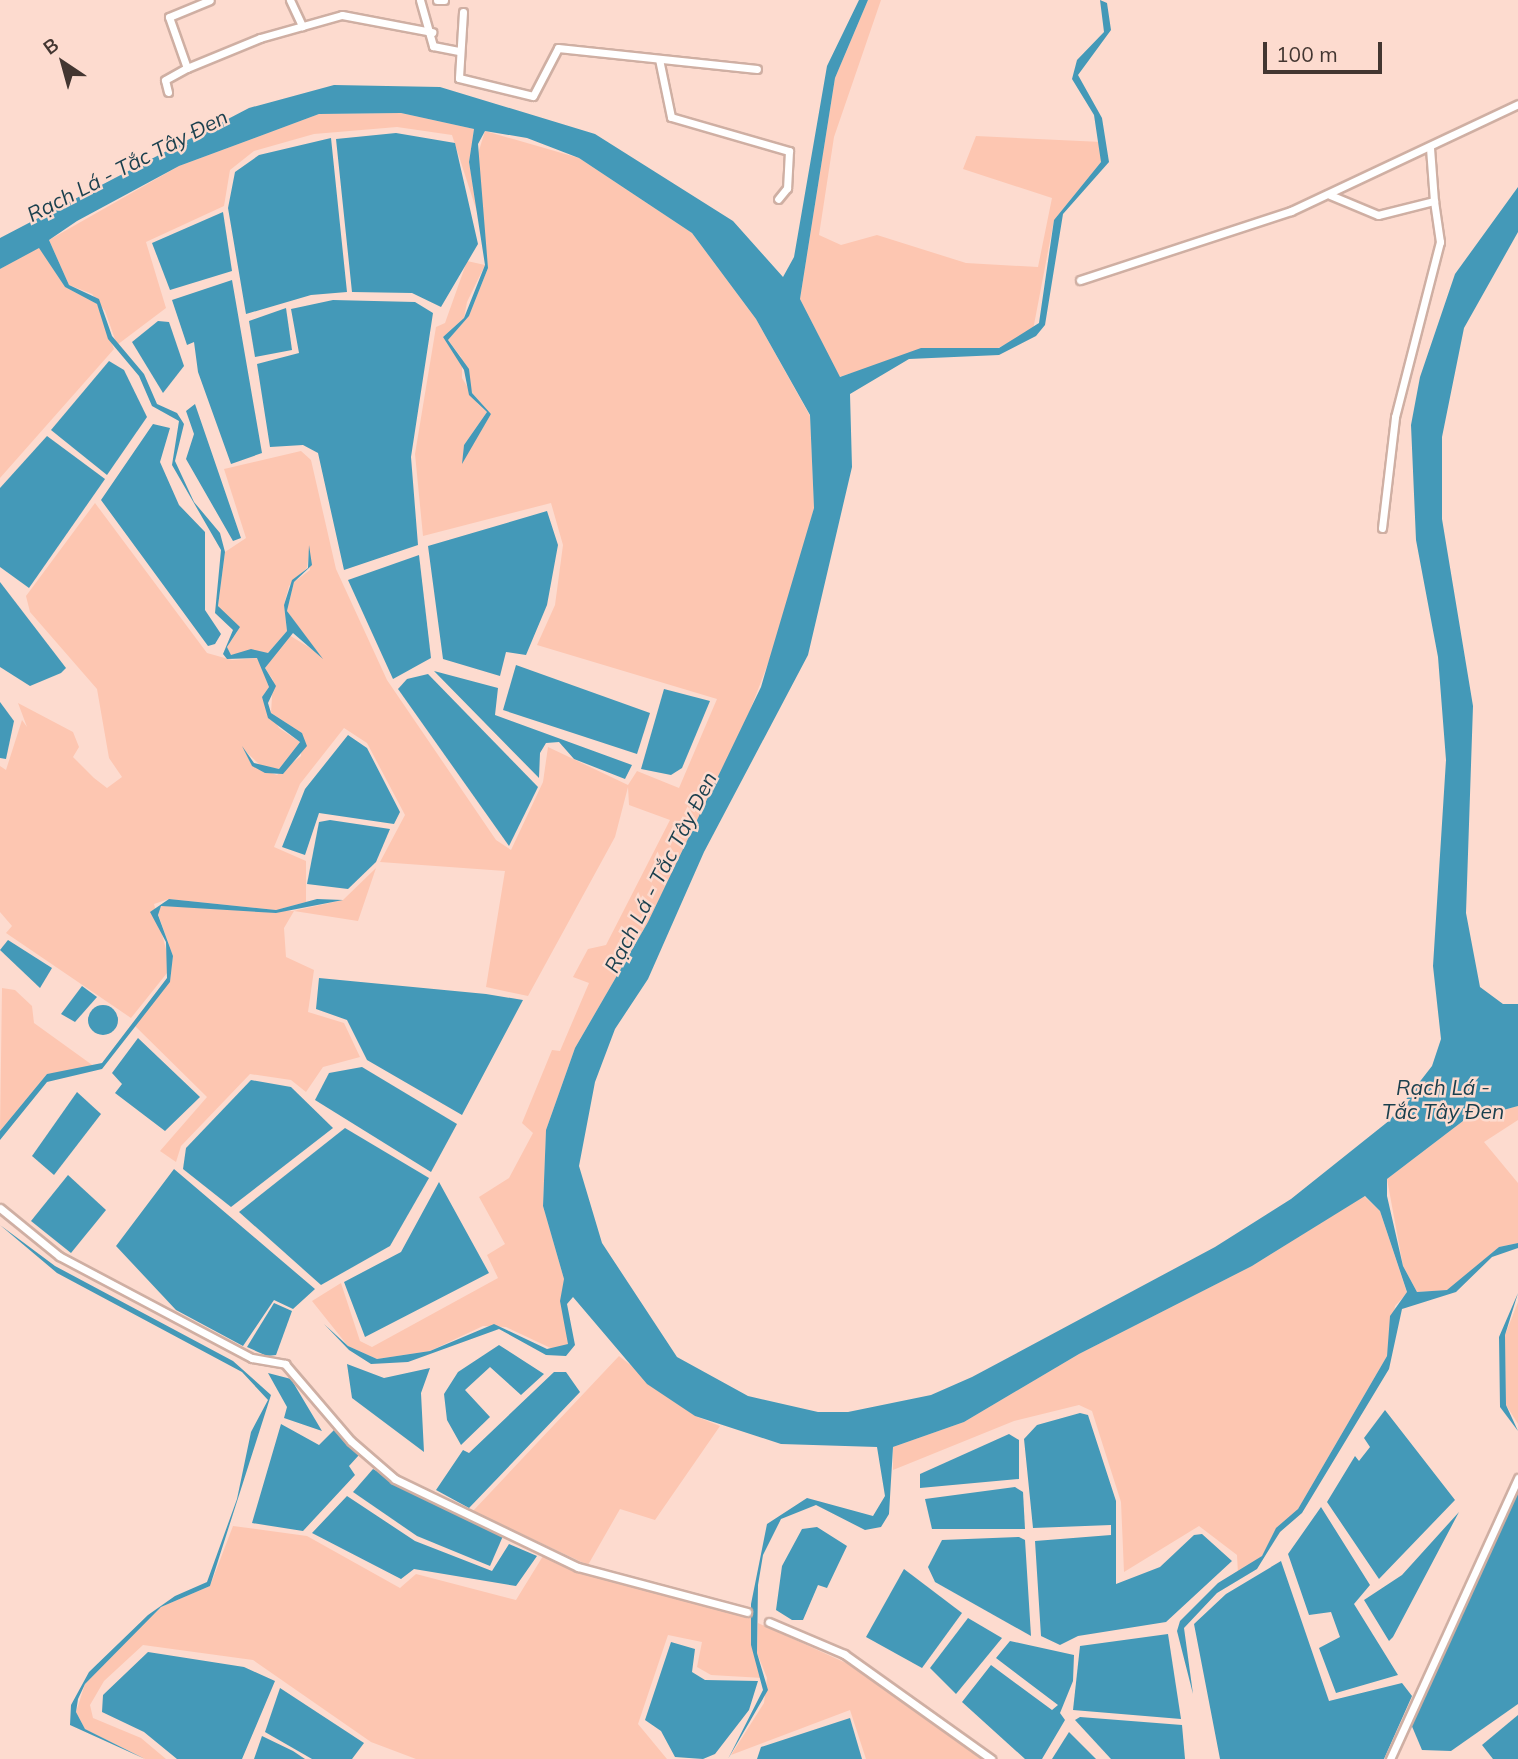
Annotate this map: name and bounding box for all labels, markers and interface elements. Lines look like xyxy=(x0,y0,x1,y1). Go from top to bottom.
north arrow xyxy=(28,28,98,98)
scale bar xyxy=(1266,28,1385,72)
text: B xyxy=(38,32,63,60)
text: 100 m xyxy=(1276,41,1338,67)
water label: Rạch Lá - Tắc Tây Đen xyxy=(22,103,232,227)
water label: Rạch Lá - Tắc Tây Đen xyxy=(598,767,722,977)
water label: Rạch Lá - Tắc Tây Đen xyxy=(1382,1074,1504,1124)

